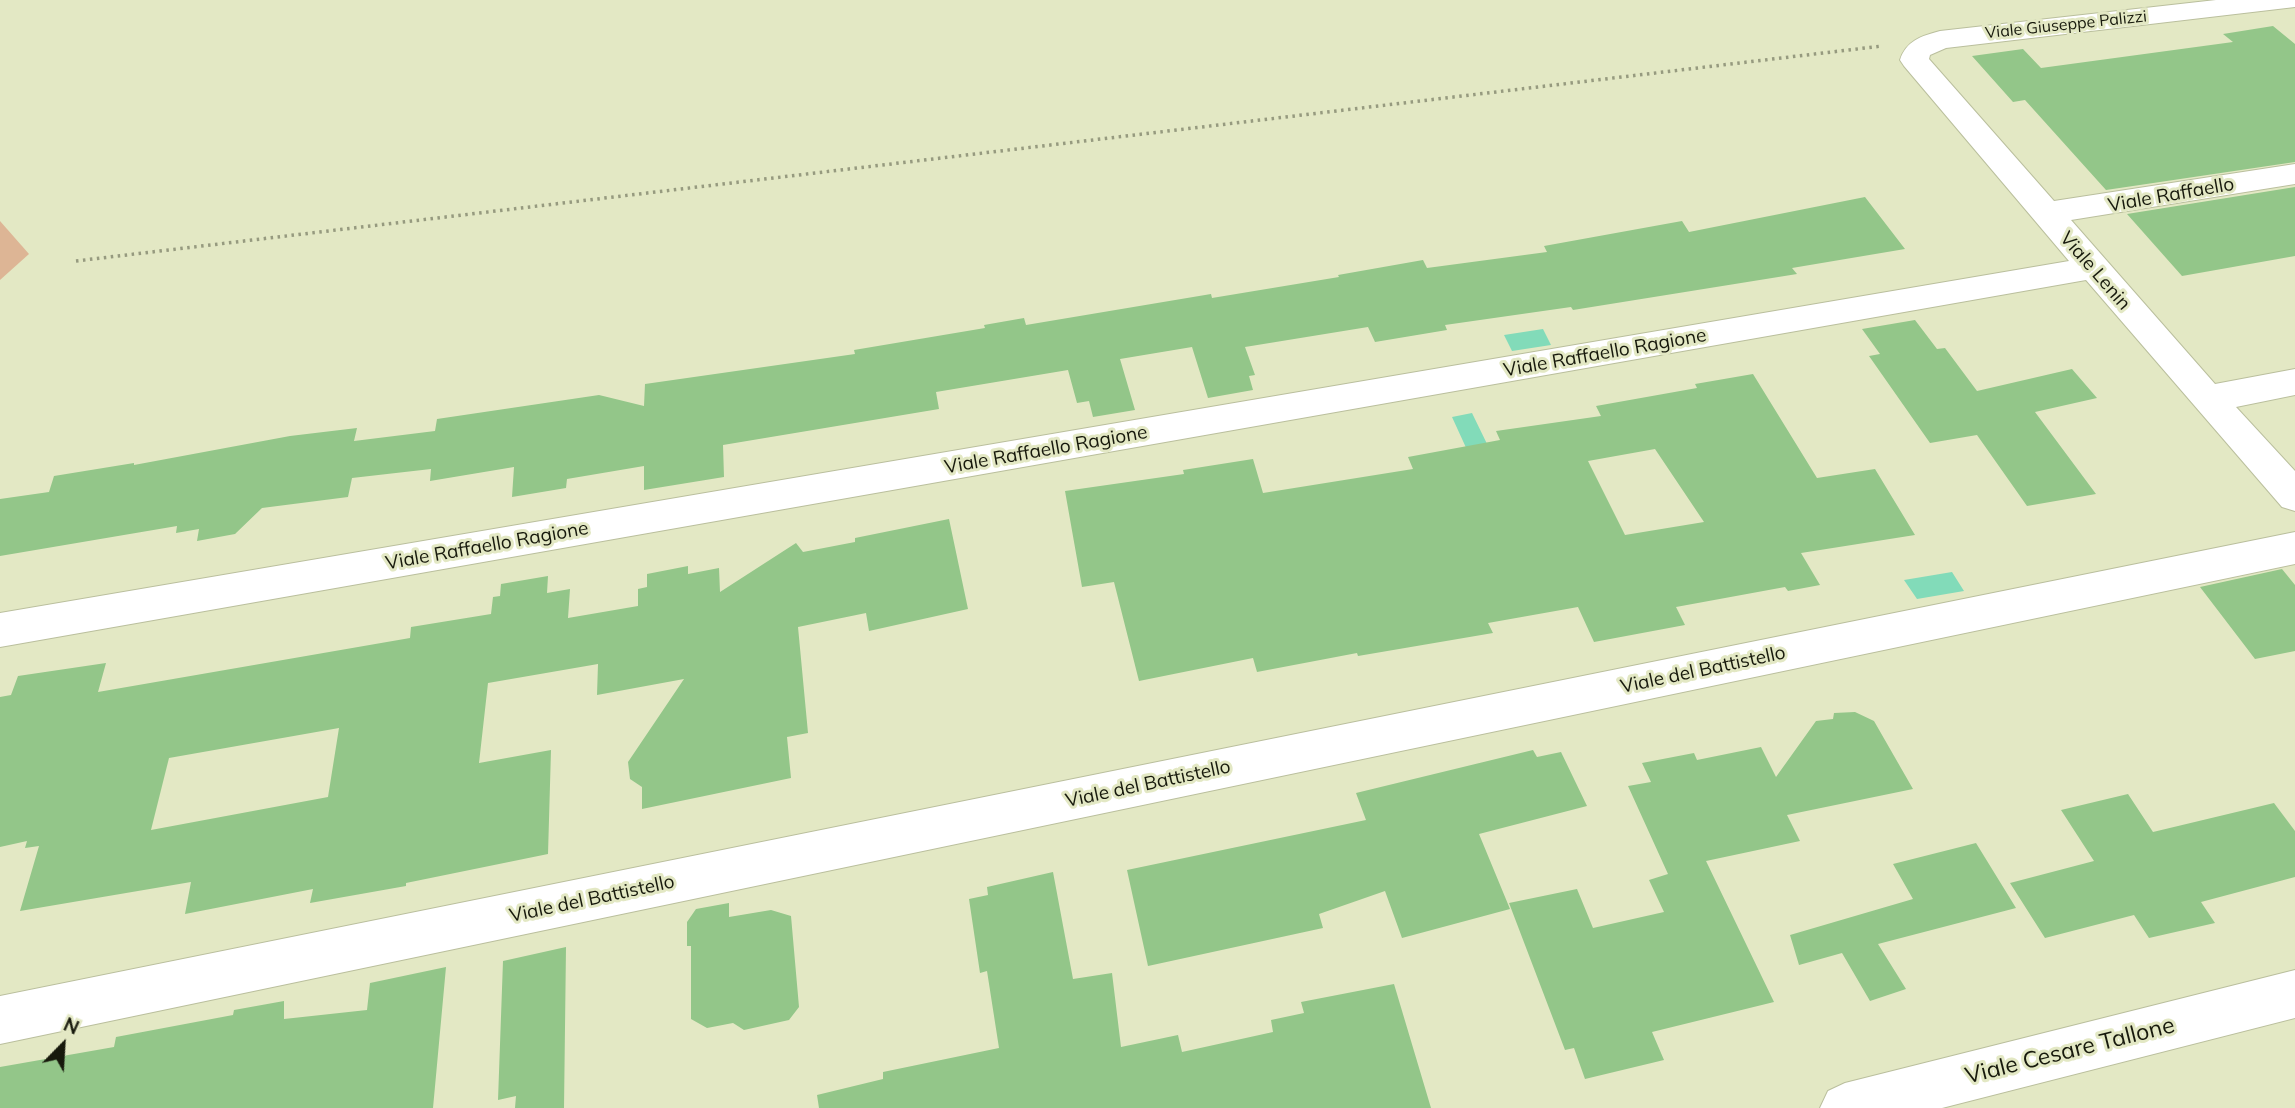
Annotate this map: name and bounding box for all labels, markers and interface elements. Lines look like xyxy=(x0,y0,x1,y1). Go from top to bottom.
street label: Viale Giuseppe Palizzi xyxy=(1984,7,2148,43)
street label: Viale Raffaello xyxy=(2106,173,2236,217)
street label: Viale Lenin xyxy=(2055,227,2135,315)
street label: Viale Raffaello Ragione xyxy=(1502,324,1708,382)
street label: Viale Raffaello Ragione xyxy=(943,421,1149,479)
street label: Viale Raffaello Ragione xyxy=(384,517,590,575)
street label: Viale del Battistello xyxy=(1618,641,1788,699)
street label: Viale del Battistello xyxy=(1063,755,1233,813)
street label: Viale del Battistello xyxy=(507,870,677,928)
north arrow xyxy=(28,1010,98,1080)
text: N xyxy=(60,1012,83,1040)
street label: Viale Cesare Tallone xyxy=(1963,1012,2177,1090)

